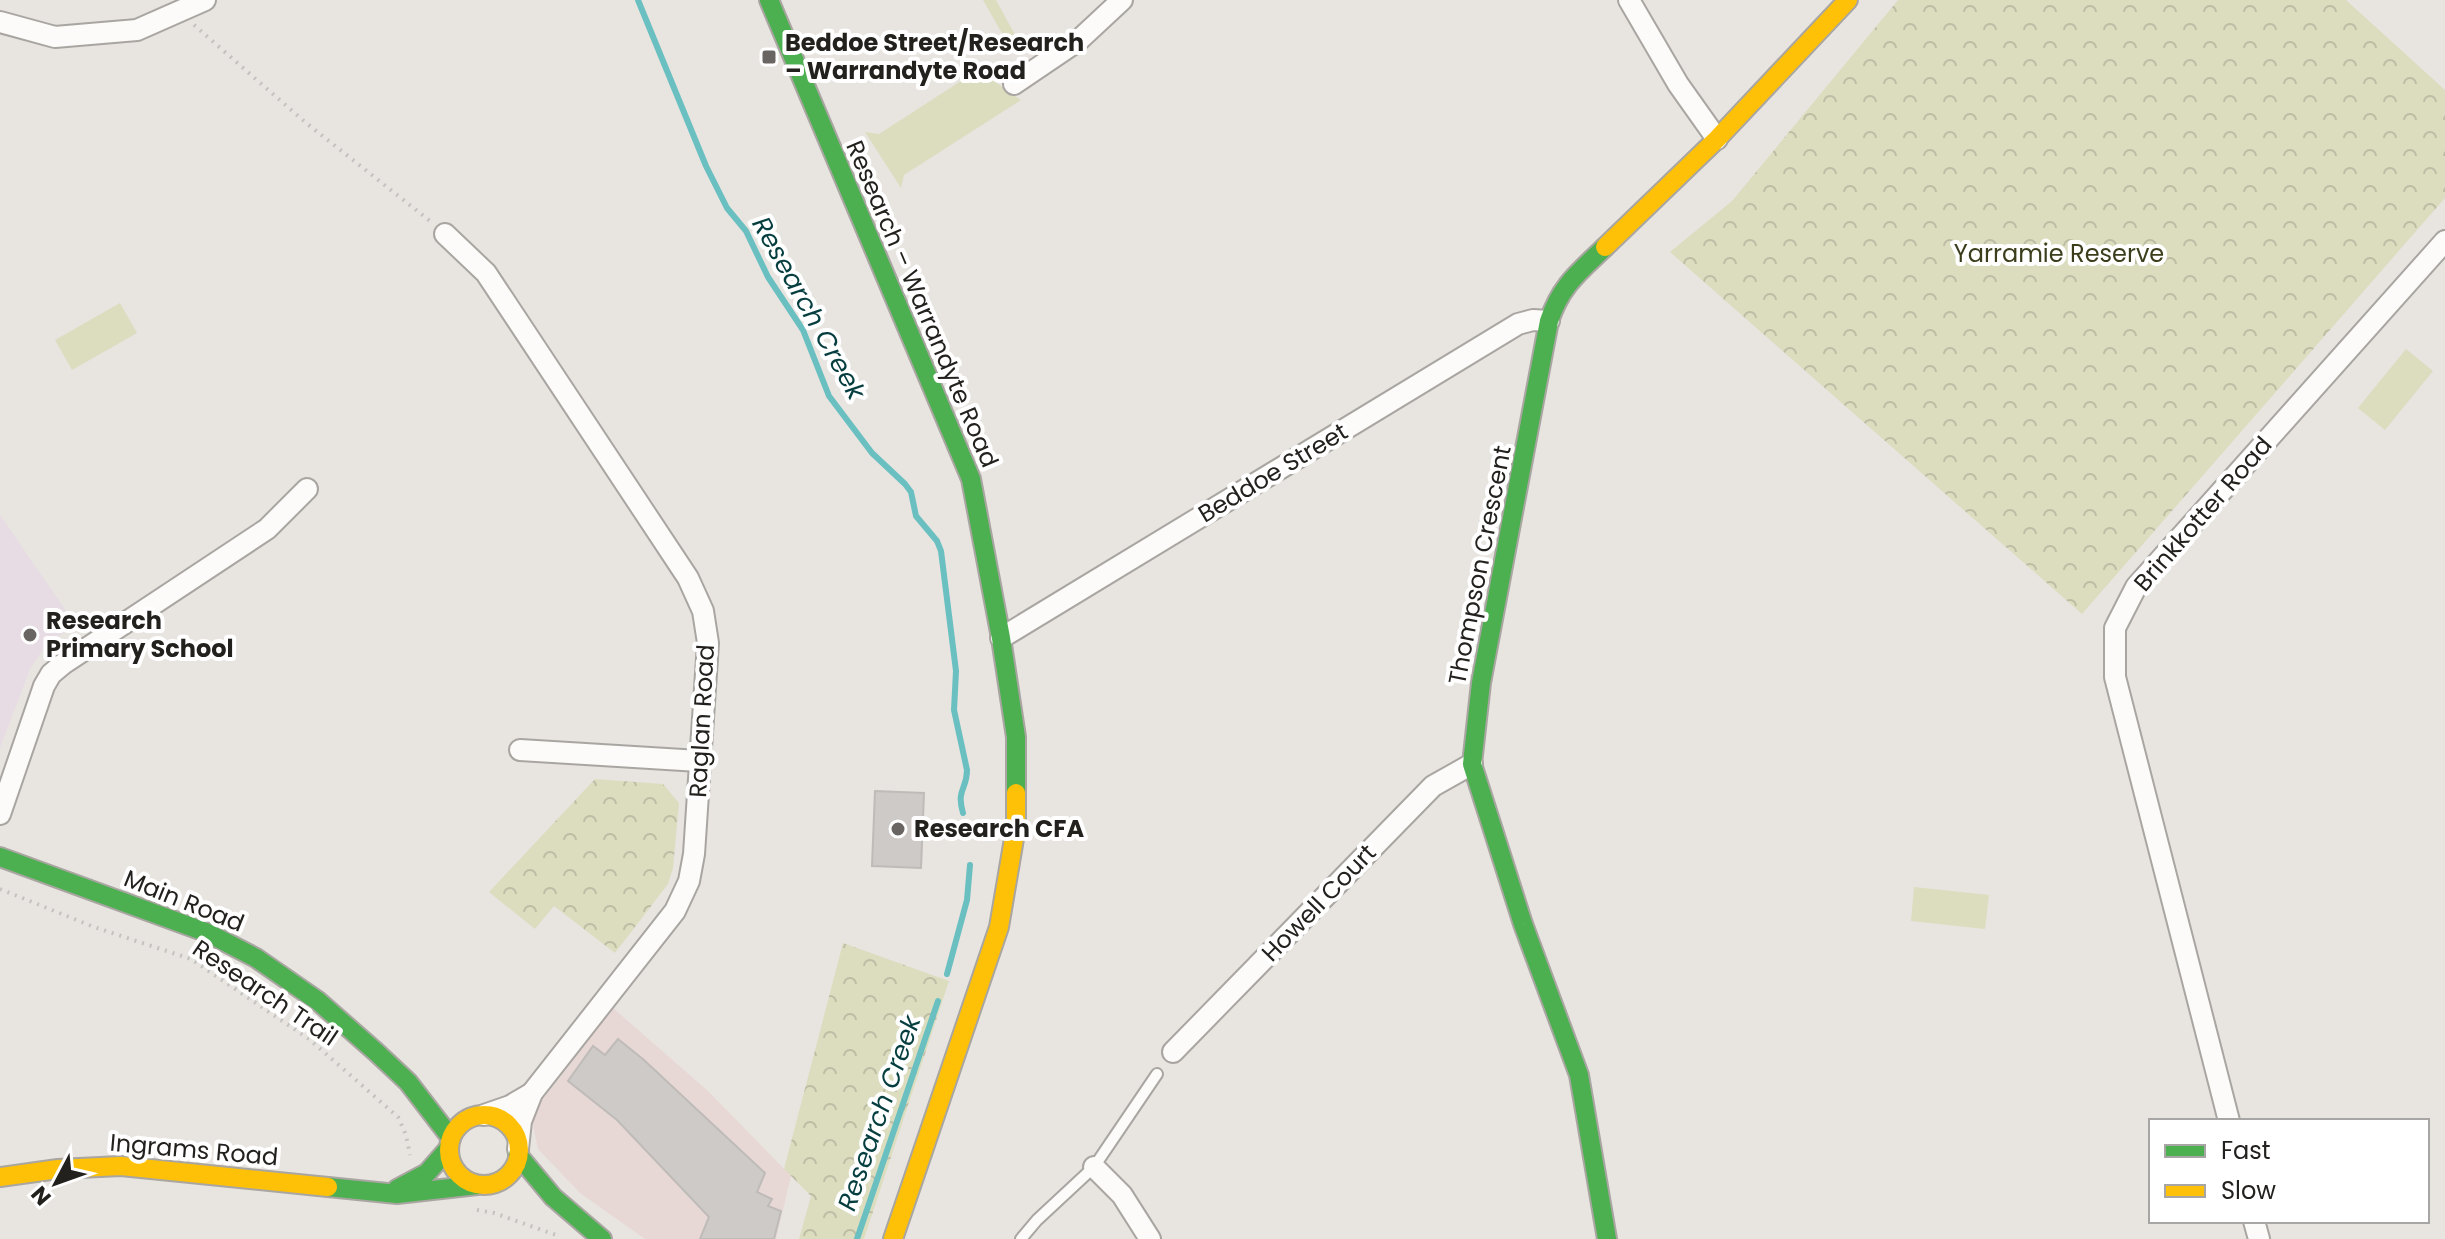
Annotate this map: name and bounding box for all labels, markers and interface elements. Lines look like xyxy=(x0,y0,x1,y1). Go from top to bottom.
place label: Beddoe Street/Research – Warrandyte Road xyxy=(785,26,1084,87)
marker: Beddoe Street/Research – Warrandyte Road xyxy=(760,48,778,66)
street label: Research – Warrandyte Road xyxy=(838,135,1006,472)
water label: Research Creek xyxy=(744,210,875,408)
park label: Yarramie Reserve xyxy=(1954,237,2164,270)
street label: Beddoe Street xyxy=(1192,415,1354,530)
street label: Brinkkotter Road xyxy=(2126,429,2279,598)
street label: Thompson Crescent xyxy=(1440,443,1519,687)
place label: Research Primary School xyxy=(46,604,234,665)
marker: Research Primary School xyxy=(21,626,39,644)
street label: Raglan Road xyxy=(681,644,722,798)
place label: Research CFA xyxy=(914,812,1084,845)
marker: Research CFA xyxy=(889,820,907,838)
street label: Howell Court xyxy=(1254,837,1383,969)
street label: Main Road xyxy=(119,861,249,940)
street label: Research Trail xyxy=(186,932,344,1053)
water label: Research Creek xyxy=(829,1009,930,1216)
legend xyxy=(2149,1119,2429,1223)
street label: Ingrams Road xyxy=(109,1126,280,1173)
text: Fast xyxy=(2221,1134,2271,1167)
north arrow xyxy=(16,1143,96,1223)
text: Slow xyxy=(2221,1174,2276,1207)
text: N xyxy=(24,1179,58,1212)

